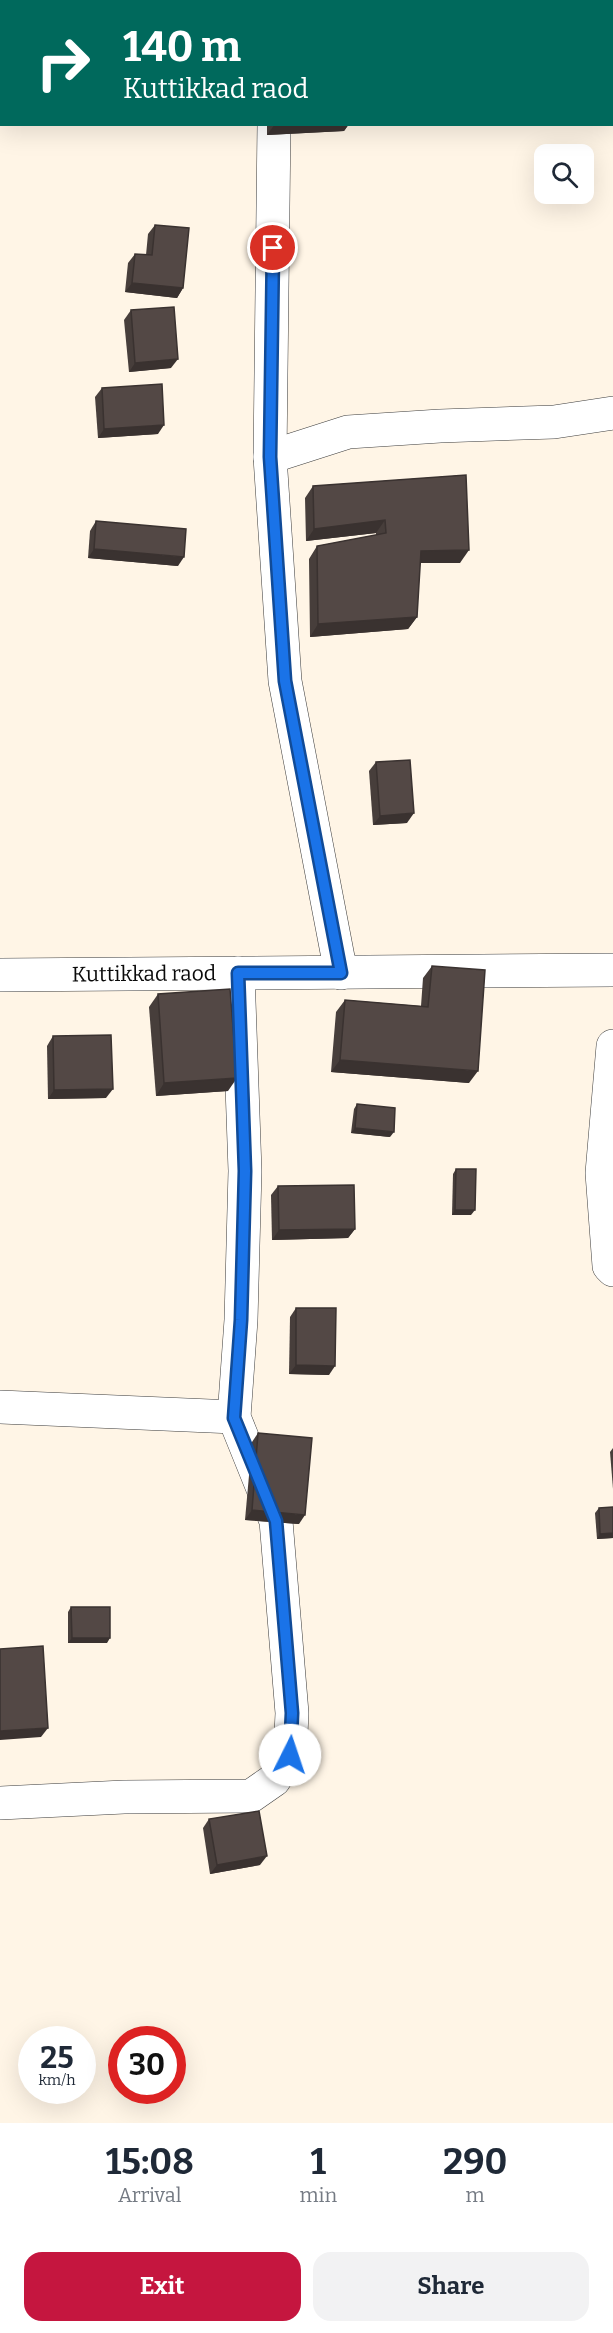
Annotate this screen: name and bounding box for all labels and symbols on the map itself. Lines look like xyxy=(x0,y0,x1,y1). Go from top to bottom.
pin xyxy=(247,222,298,273)
street label: Kuttikkad raod xyxy=(72,960,216,987)
position arrow xyxy=(258,1723,322,1787)
speed limit sign: 30 xyxy=(108,2026,186,2104)

